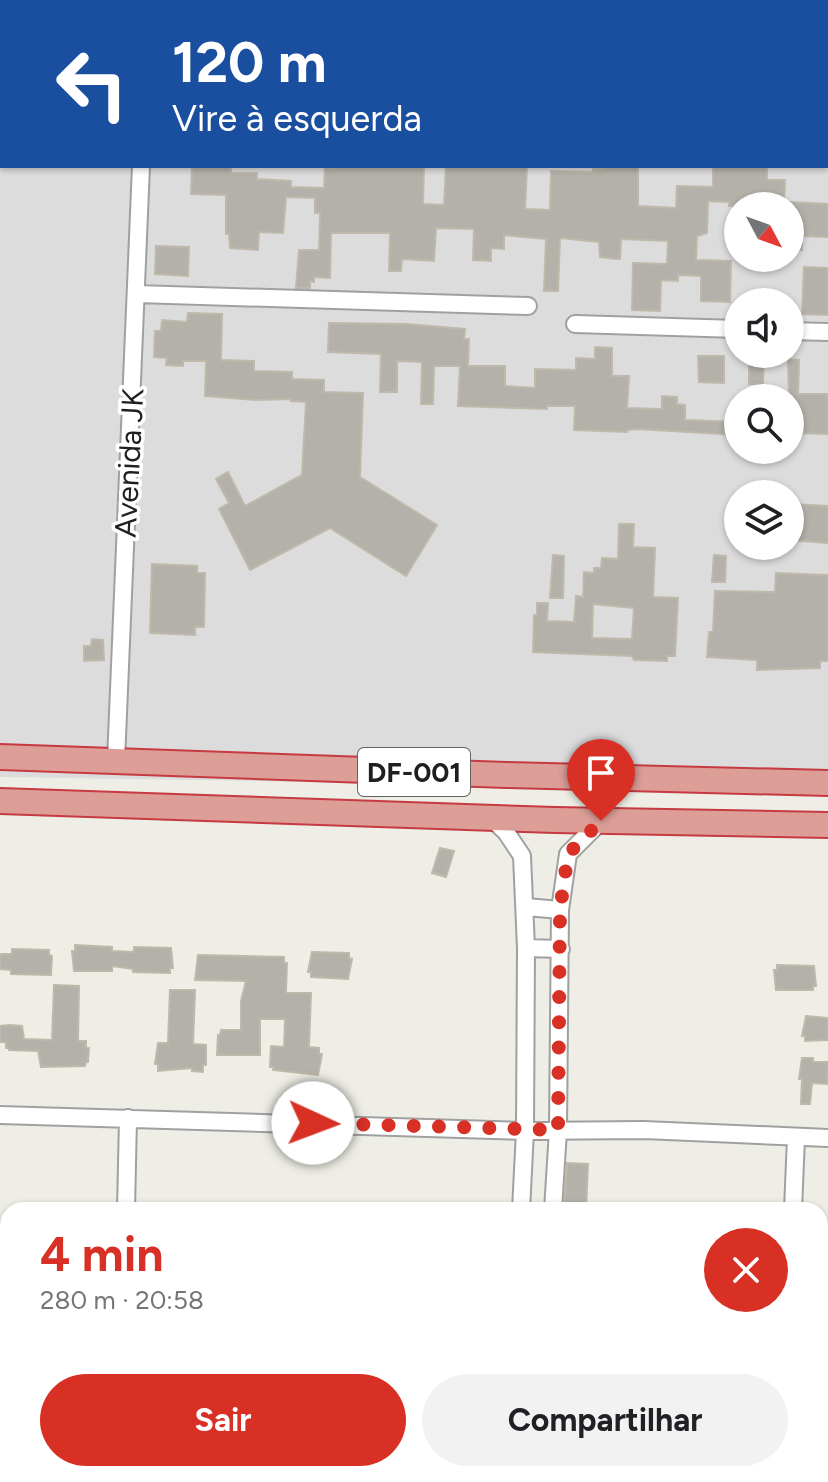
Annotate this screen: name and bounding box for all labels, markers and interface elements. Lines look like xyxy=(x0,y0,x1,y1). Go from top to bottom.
text: 120 m xyxy=(172,29,327,96)
icon: left xyxy=(40,32,144,136)
text: Vire à esquerda xyxy=(172,97,422,140)
north arrow xyxy=(724,192,804,272)
map controls xyxy=(724,192,804,560)
button: sound xyxy=(724,288,804,368)
button: search xyxy=(724,384,804,464)
street label: Avenida JK xyxy=(107,387,151,539)
button: layers xyxy=(724,480,804,560)
pin xyxy=(567,739,635,821)
road number: DF-001 xyxy=(358,748,470,796)
icon: arrive xyxy=(579,751,623,795)
position arrow xyxy=(271,1081,355,1165)
text: 4 min xyxy=(40,1225,164,1283)
button: close xyxy=(704,1228,788,1312)
text: 280 m · 20:58 xyxy=(40,1284,204,1316)
button: Sair xyxy=(40,1374,406,1466)
button: Compartilhar xyxy=(422,1374,788,1466)

